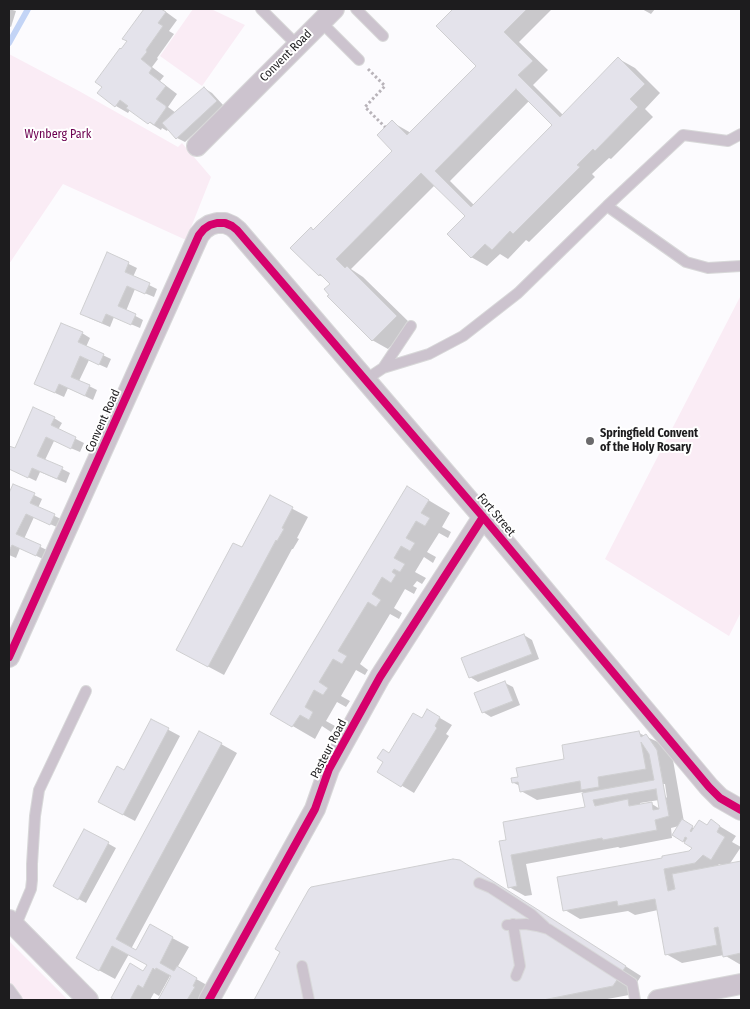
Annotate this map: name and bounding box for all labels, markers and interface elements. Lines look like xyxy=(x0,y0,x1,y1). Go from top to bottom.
street label: Convent Road xyxy=(257,27,315,85)
park label: Wynberg Park xyxy=(25,128,91,142)
street label: Convent Road xyxy=(83,387,123,455)
place label: Springfield Convent of the Holy Rosary xyxy=(600,427,698,455)
marker: Springfield Convent of the Holy Rosary xyxy=(584,435,596,447)
street label: Fort Street xyxy=(474,491,518,539)
street label: Pasteur Road xyxy=(308,717,350,781)

